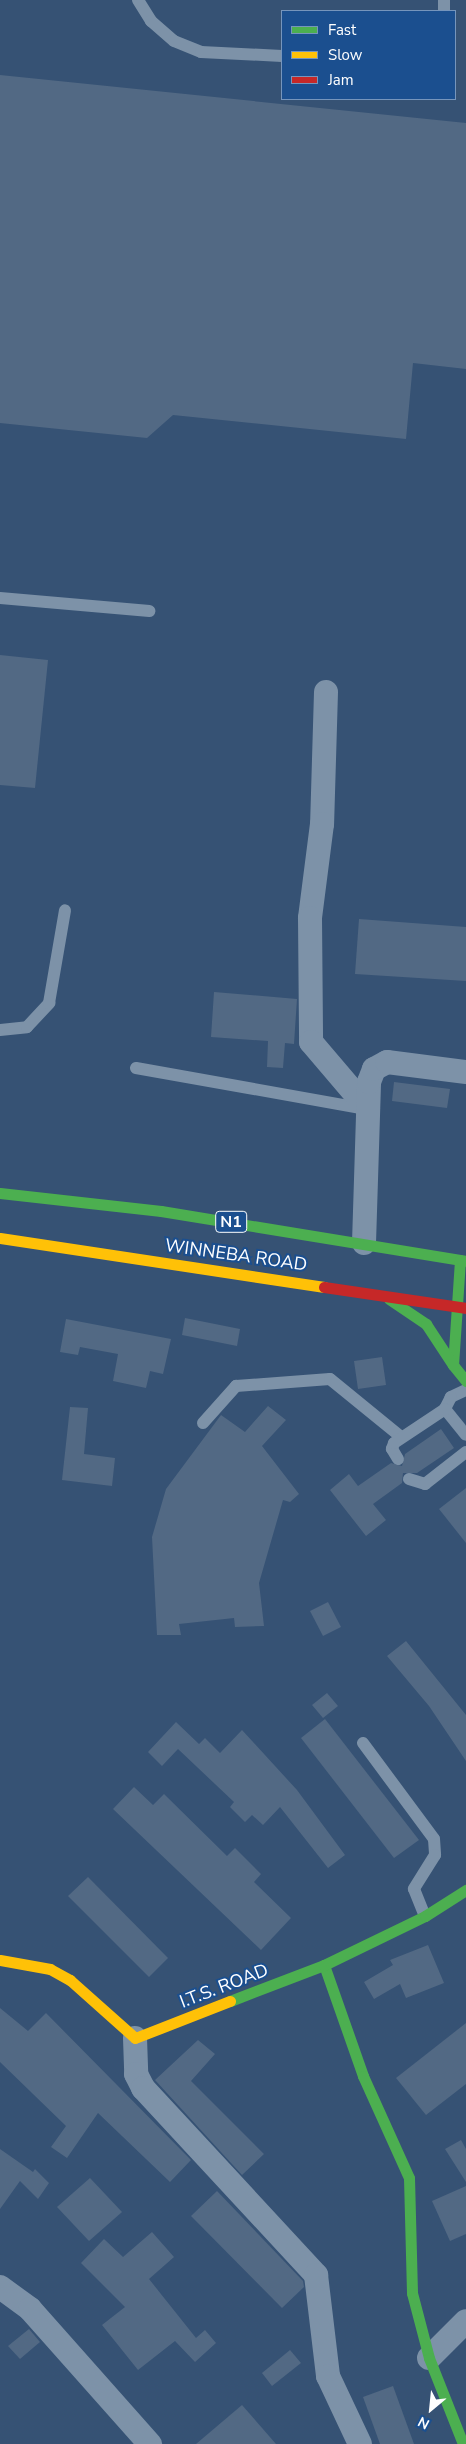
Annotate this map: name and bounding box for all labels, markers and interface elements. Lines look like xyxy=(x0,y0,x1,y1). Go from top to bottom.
legend xyxy=(281,10,456,100)
text: Fast xyxy=(328,20,356,40)
text: Slow xyxy=(328,45,362,65)
text: Jam xyxy=(328,70,354,90)
road number: N1 xyxy=(215,1208,247,1236)
street label: WINNEBA ROAD xyxy=(164,1234,308,1276)
street label: I.T.S. ROAD xyxy=(177,1959,271,2013)
north arrow xyxy=(406,2384,456,2434)
text: N xyxy=(415,2412,433,2434)

